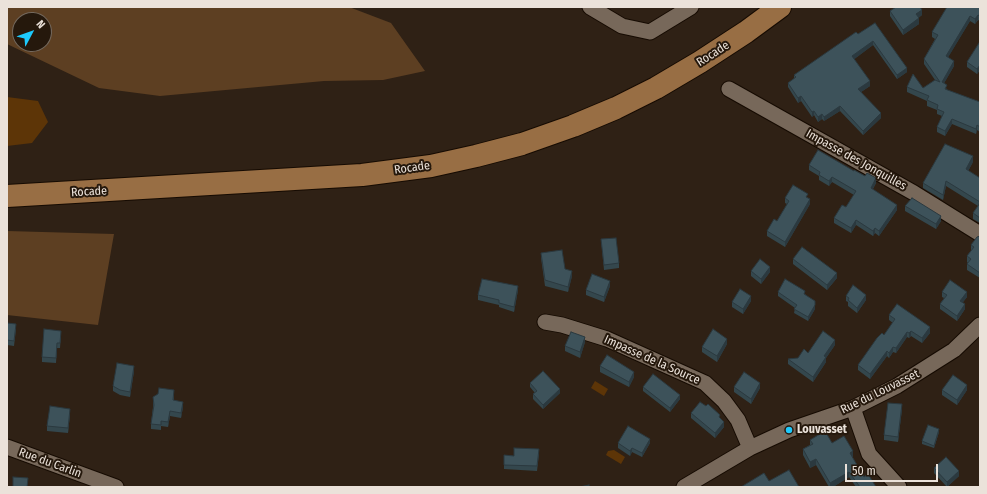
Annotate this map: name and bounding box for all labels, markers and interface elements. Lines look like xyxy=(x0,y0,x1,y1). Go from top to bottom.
north arrow xyxy=(12,12,52,52)
text: N xyxy=(34,18,48,31)
street label: Rocade xyxy=(694,38,732,70)
street label: Impasse des Jonquilles xyxy=(803,126,909,194)
street label: Rocade xyxy=(393,158,431,178)
street label: Rocade xyxy=(71,184,107,200)
street label: Impasse de la Source xyxy=(602,332,702,388)
street label: Rue du Louvasset xyxy=(838,367,922,417)
place label: Louvasset xyxy=(797,423,847,437)
marker: Louvasset xyxy=(784,425,794,435)
street label: Rue du Carlin xyxy=(17,445,83,481)
scale bar xyxy=(847,456,940,482)
text: 50 m xyxy=(852,464,876,478)

